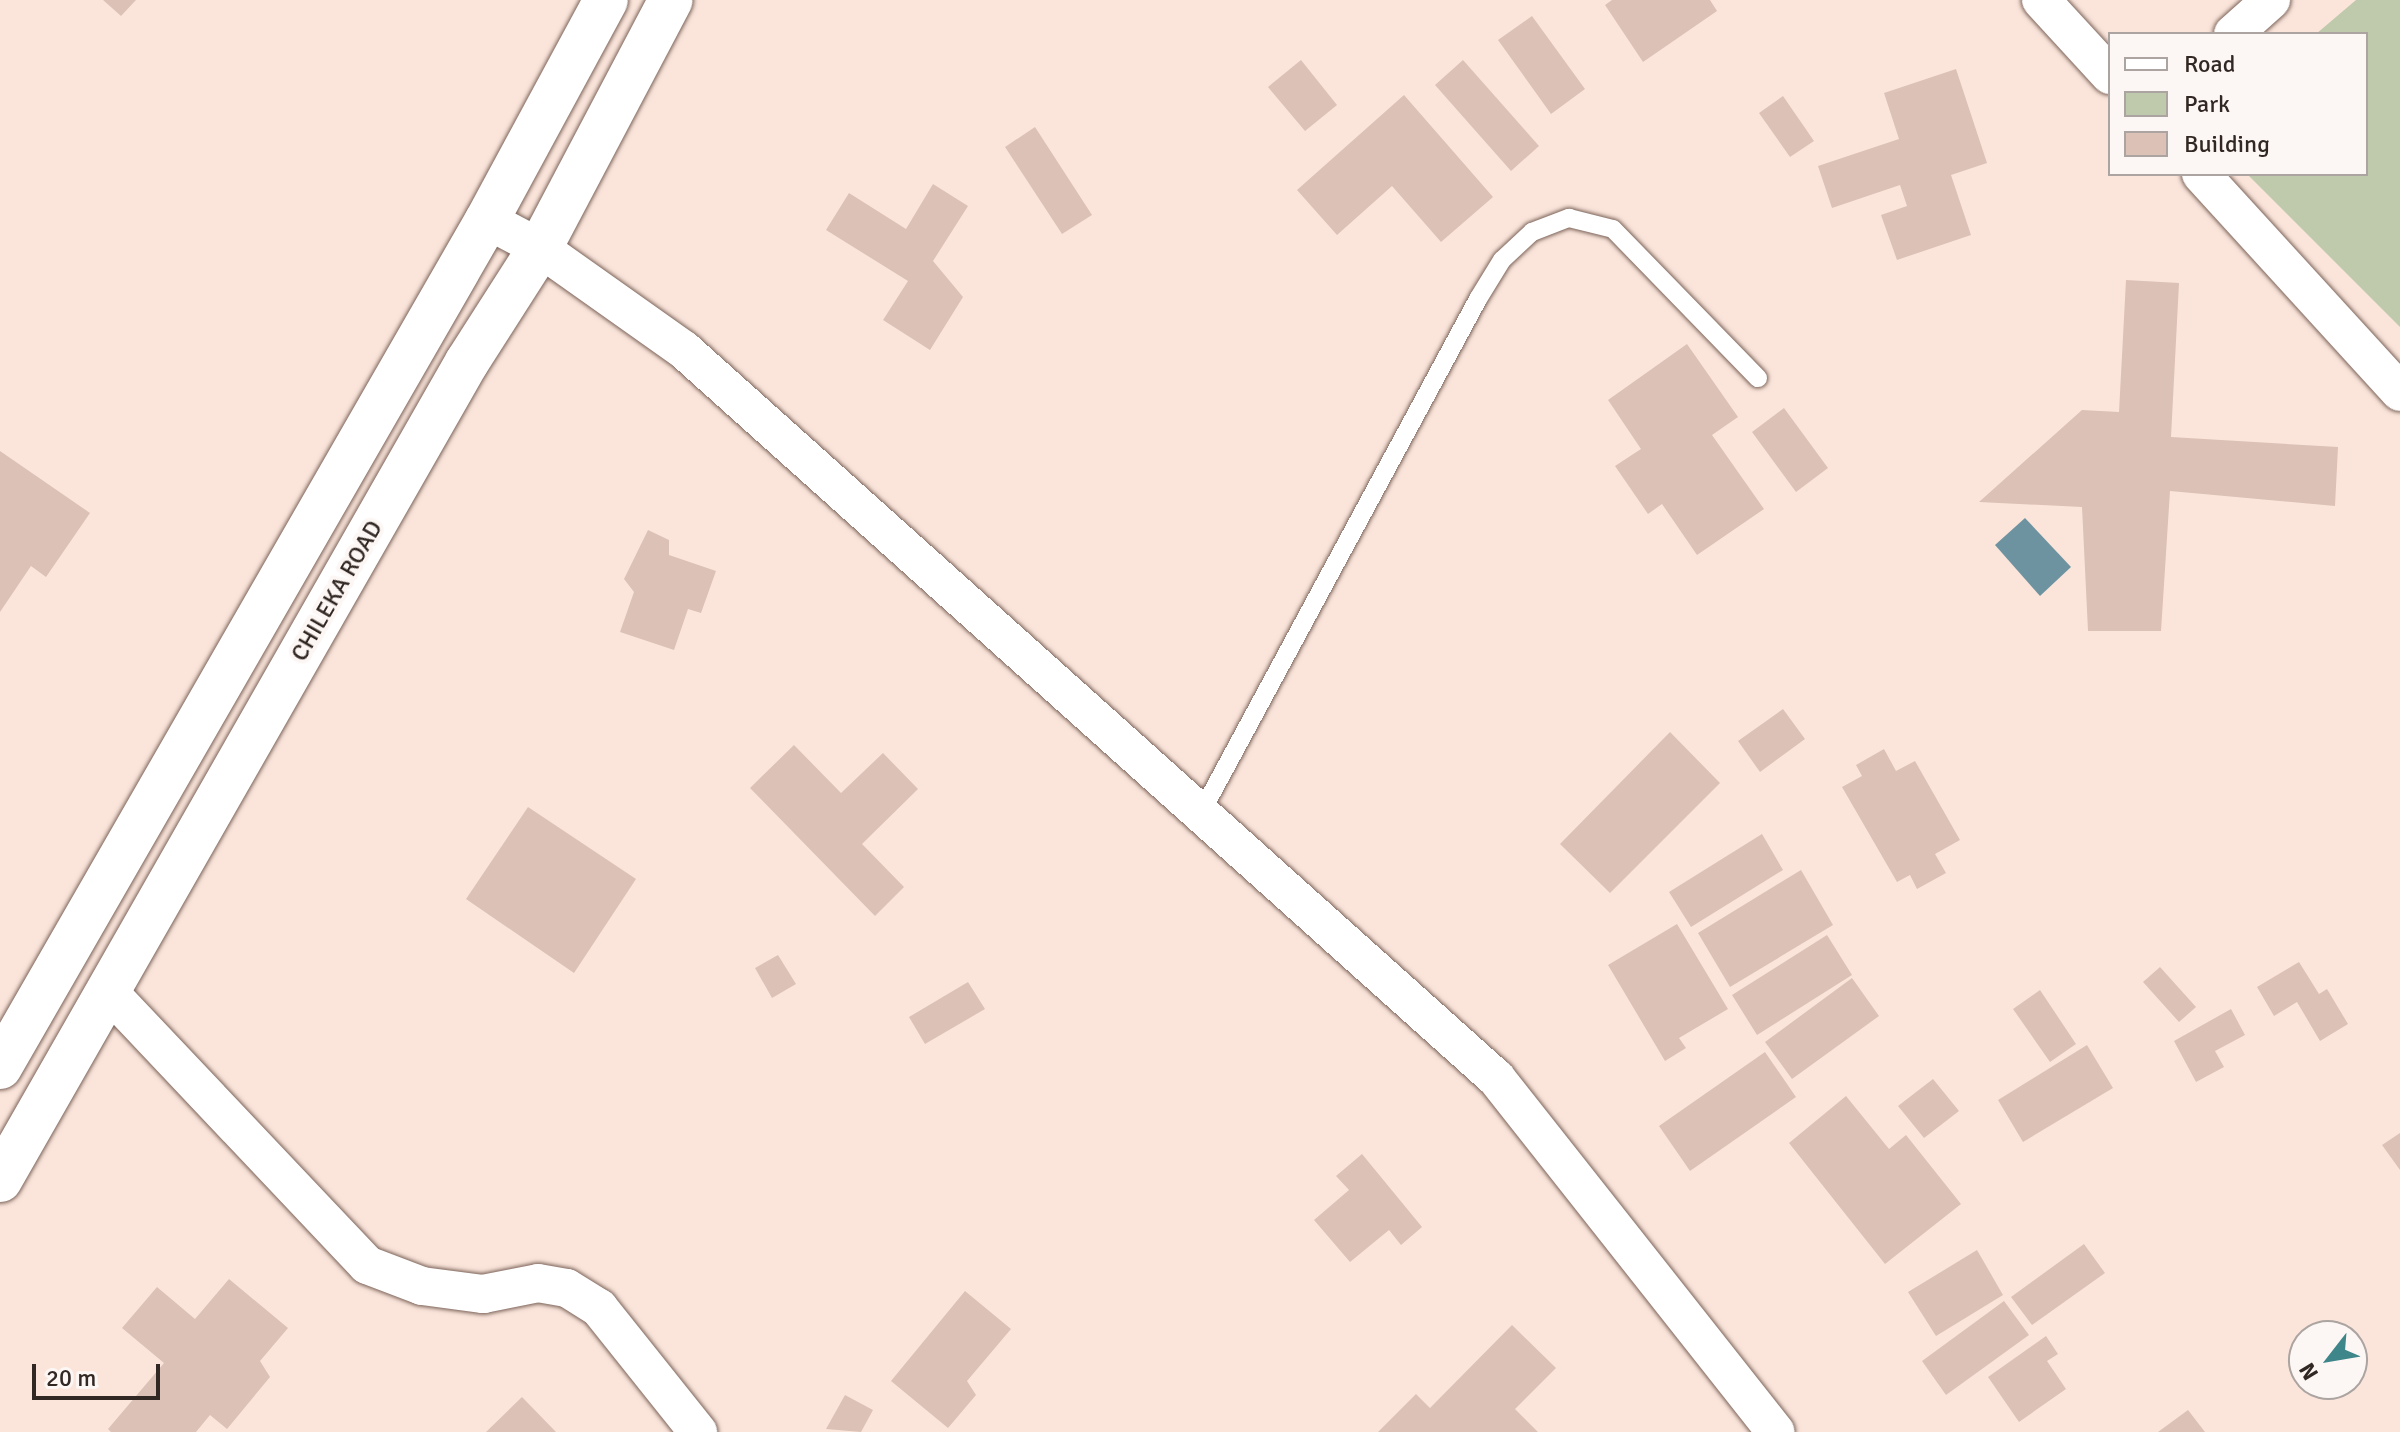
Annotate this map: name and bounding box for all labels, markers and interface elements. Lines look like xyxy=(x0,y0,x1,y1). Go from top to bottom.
legend xyxy=(2108,32,2368,176)
text: Road xyxy=(2184,49,2235,79)
text: Park xyxy=(2184,89,2230,119)
text: Building xyxy=(2184,129,2270,159)
street label: CHILEKA ROAD xyxy=(285,516,389,666)
north arrow xyxy=(2288,1320,2368,1400)
scale bar xyxy=(36,1348,164,1398)
text: N xyxy=(2293,1358,2324,1385)
text: 20 m xyxy=(46,1363,96,1393)

